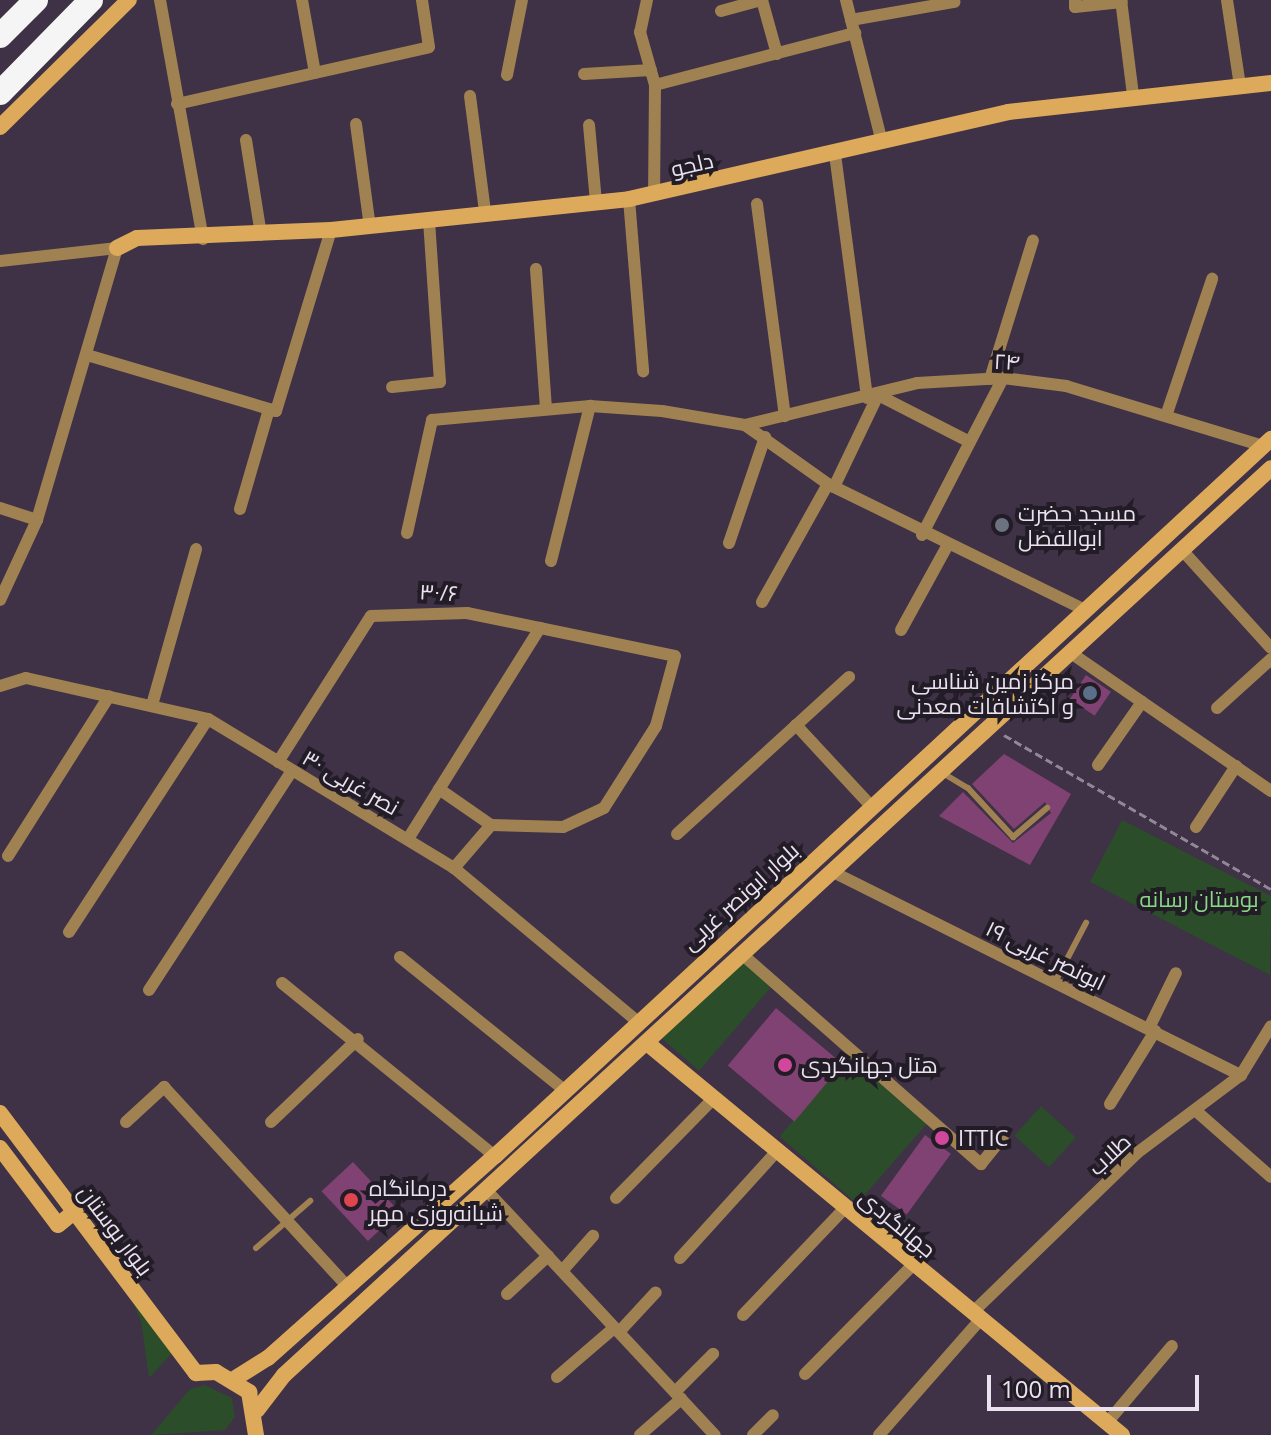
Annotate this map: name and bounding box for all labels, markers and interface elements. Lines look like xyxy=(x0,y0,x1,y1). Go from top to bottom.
street label: دلجو xyxy=(668,146,716,182)
street label: ۲۴ xyxy=(993,347,1021,375)
place label: مسجد حضرت ابوالفضل xyxy=(1018,499,1136,550)
marker: مسجد حضرت ابوالفضل xyxy=(993,516,1011,534)
street label: ۳۰/۶ xyxy=(419,578,459,606)
place label: مرکز زمین شناسی و اکتشافات معدنی xyxy=(897,667,1074,718)
marker: مرکز زمین شناسی و اکتشافات معدنی xyxy=(1081,684,1099,702)
street label: نصر غربی ۳۰ xyxy=(298,744,404,820)
street label: بلوار ابونصر غربی xyxy=(676,837,804,955)
park label: بوستان رسانه xyxy=(1139,886,1259,912)
street label: ابونصر غربی ۱۹ xyxy=(982,915,1110,995)
place label: هتل جهانگردی xyxy=(801,1052,938,1078)
marker: هتل جهانگردی xyxy=(776,1056,794,1074)
place label: ITTIC xyxy=(958,1125,1008,1151)
street label: طلاب xyxy=(1082,1128,1136,1180)
marker: ITTIC xyxy=(933,1129,951,1147)
place label: درمانگاه شبانه‌روزی مهر xyxy=(369,1174,503,1226)
street label: بلوار بوستان xyxy=(73,1179,159,1281)
street label: جهانگردی xyxy=(854,1183,942,1263)
marker: درمانگاه شبانه‌روزی مهر xyxy=(340,1189,362,1211)
scale bar xyxy=(991,1359,1203,1409)
text: 100 m xyxy=(1001,1372,1071,1405)

